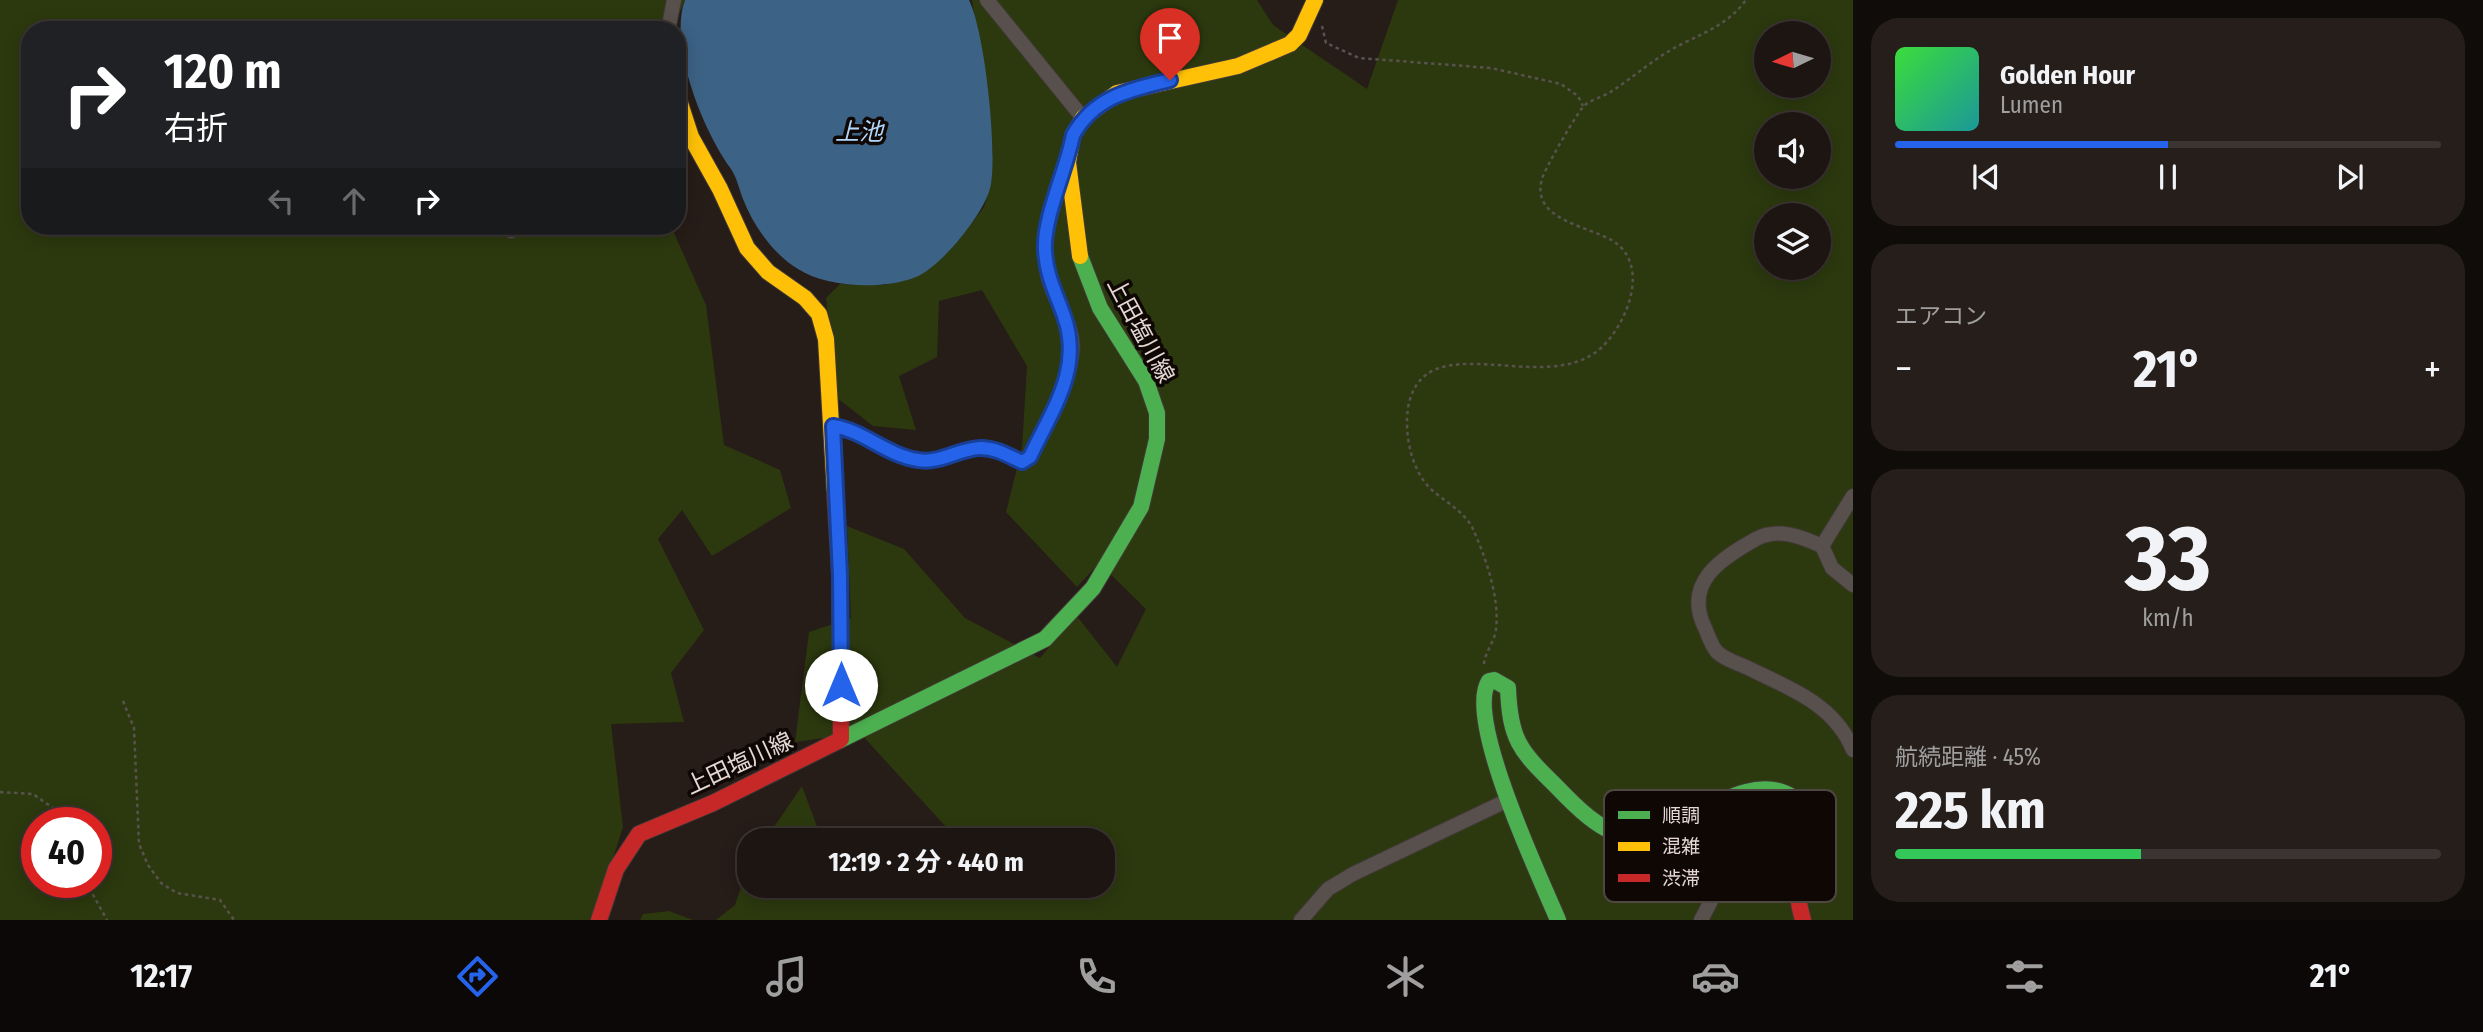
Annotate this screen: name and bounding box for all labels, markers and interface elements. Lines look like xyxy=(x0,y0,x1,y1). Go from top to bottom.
pin xyxy=(1140,8,1200,80)
icon: arrive xyxy=(1151,19,1189,57)
north arrow xyxy=(1754,21,1830,98)
map controls xyxy=(1754,21,1831,280)
text: 120 m xyxy=(164,42,282,101)
icon: right xyxy=(49,49,140,140)
text: Golden Hour xyxy=(2000,60,2135,91)
text: Lumen xyxy=(2000,91,2063,119)
text: 右折 xyxy=(164,109,228,147)
button: sound xyxy=(1754,112,1831,189)
water label: 上池 xyxy=(835,118,885,146)
icon: previous xyxy=(1967,158,2005,196)
icon: pause xyxy=(2149,158,2187,196)
icon: next xyxy=(2331,158,2369,196)
icon: left xyxy=(262,182,300,220)
icon: ahead xyxy=(335,182,373,220)
icon: right xyxy=(408,182,446,220)
button: layers xyxy=(1754,203,1831,280)
street label: 上田塩川線 xyxy=(1102,273,1180,387)
text: エアコン xyxy=(1895,302,1987,330)
text: 21° xyxy=(2133,338,2203,401)
text: − xyxy=(1895,346,1912,392)
text: + xyxy=(2424,346,2441,392)
text: 33 xyxy=(2125,504,2211,613)
text: km/h xyxy=(2142,604,2194,632)
position arrow xyxy=(804,648,878,722)
street label: 上田塩川線 xyxy=(681,726,797,800)
text: 航続距離 · 45% xyxy=(1895,743,2041,771)
text: 225 km xyxy=(1895,779,2046,842)
legend xyxy=(1604,790,1836,902)
text: 順調 xyxy=(1662,804,1700,827)
speed limit sign: 40 xyxy=(21,807,112,898)
text: 混雑 xyxy=(1662,835,1700,858)
text: 12:19 · 2 分 · 440 m xyxy=(828,847,1024,878)
text: 渋滞 xyxy=(1662,867,1700,890)
icon: directions xyxy=(453,952,502,1001)
icon: music xyxy=(762,952,811,1001)
icon: phone xyxy=(1072,952,1121,1001)
icon: climate xyxy=(1381,952,1430,1001)
icon: car xyxy=(1691,952,1740,1001)
icon: filters xyxy=(2000,952,2049,1001)
text: 12:17 xyxy=(130,957,192,995)
text: 21° xyxy=(2310,957,2353,995)

